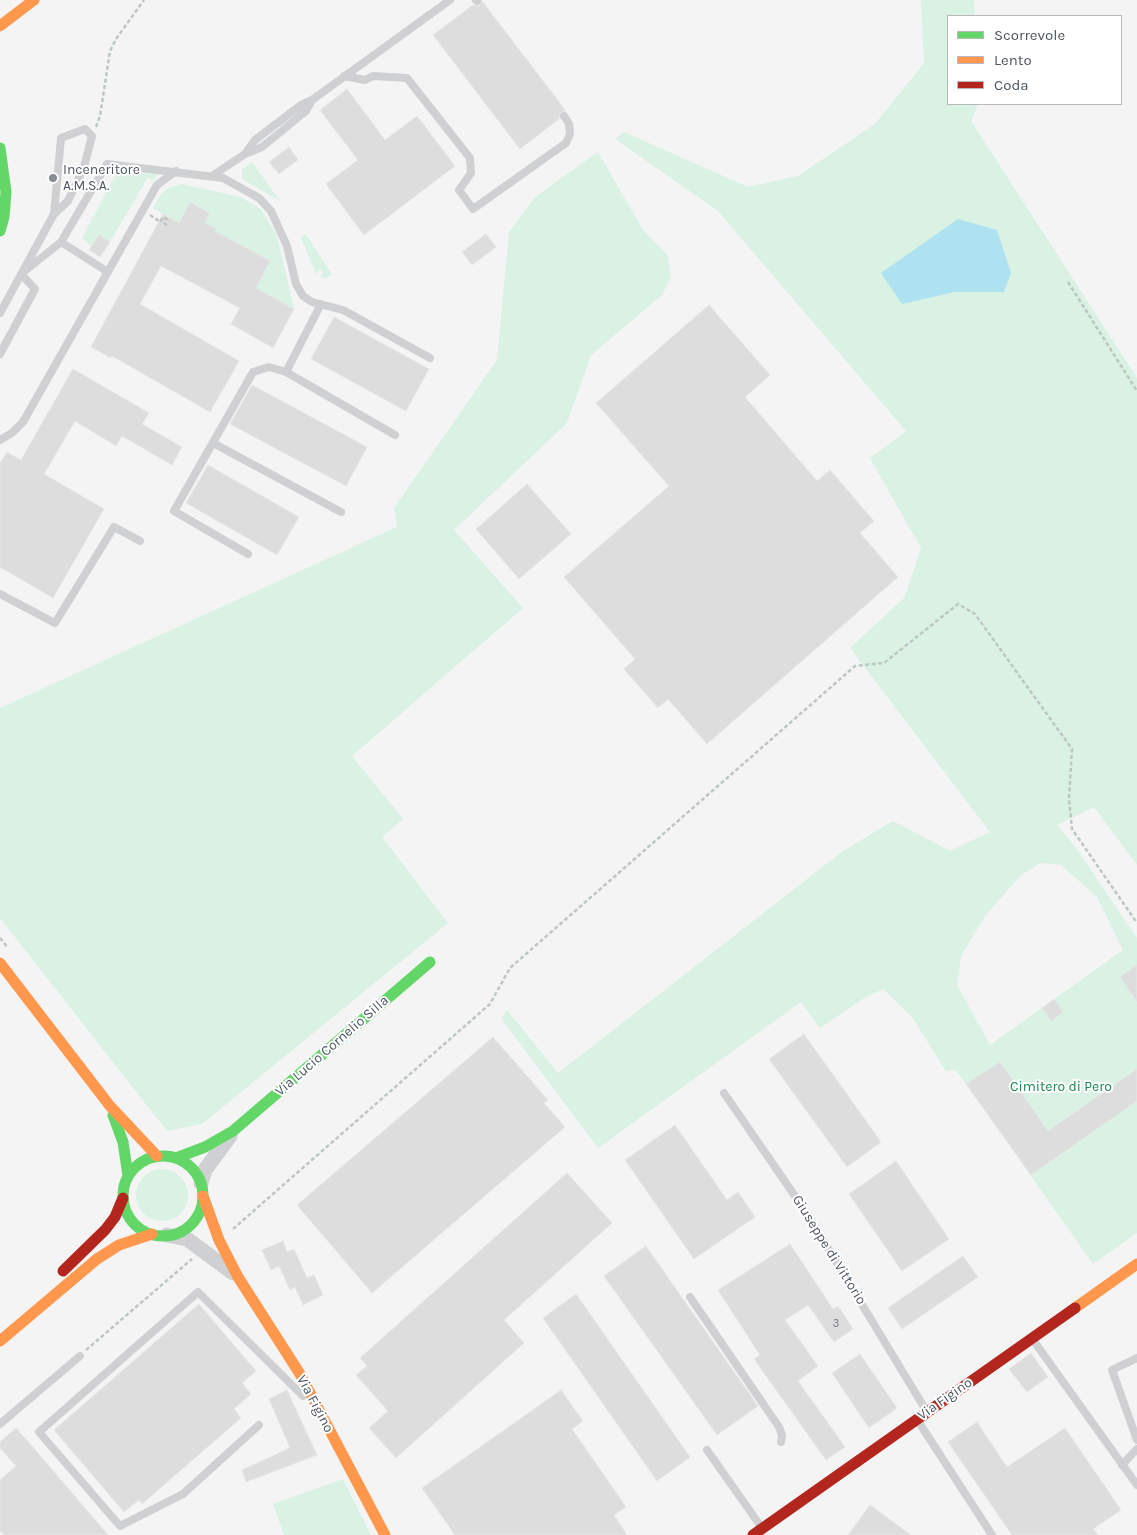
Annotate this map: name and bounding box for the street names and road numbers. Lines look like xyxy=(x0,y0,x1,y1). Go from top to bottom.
street label: Via Lucio Cornelio Silla xyxy=(272,992,392,1100)
street label: Giuseppe di Vittorio xyxy=(788,1192,870,1308)
street label: Via Figino xyxy=(293,1372,337,1436)
street label: Via Figino xyxy=(914,1374,976,1424)

